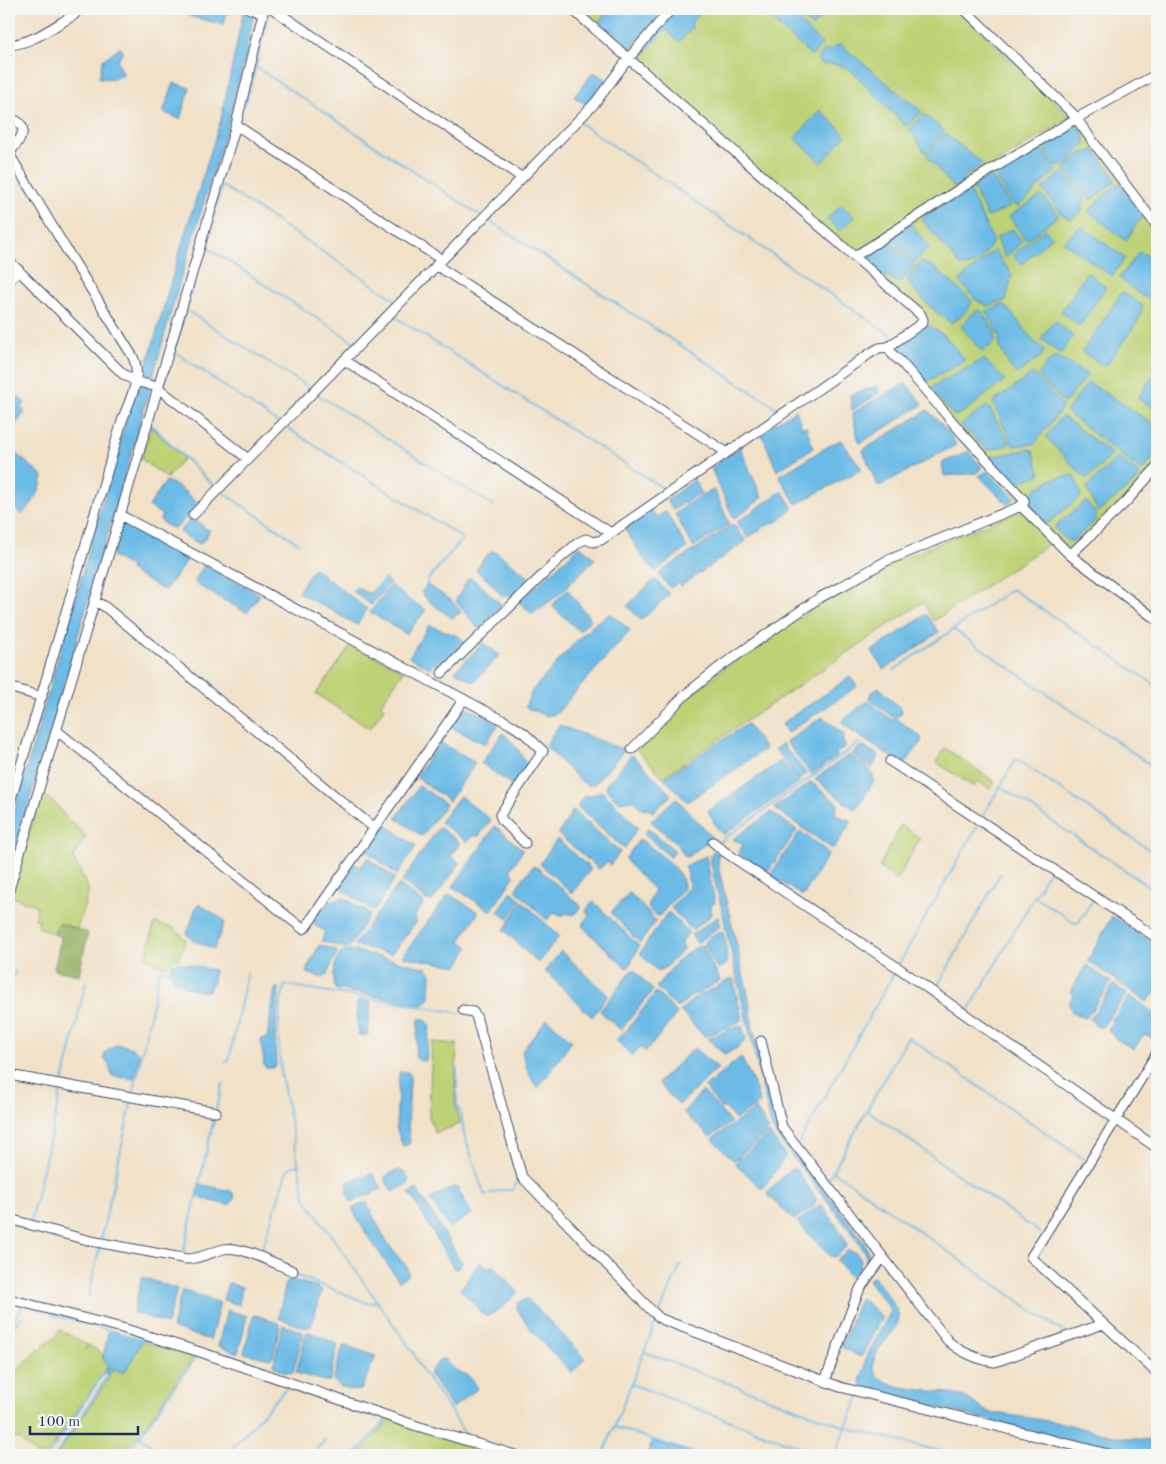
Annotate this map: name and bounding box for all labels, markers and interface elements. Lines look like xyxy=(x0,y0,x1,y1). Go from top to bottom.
scale bar xyxy=(30,1404,138,1436)
text: 100 m xyxy=(38,1415,80,1430)

